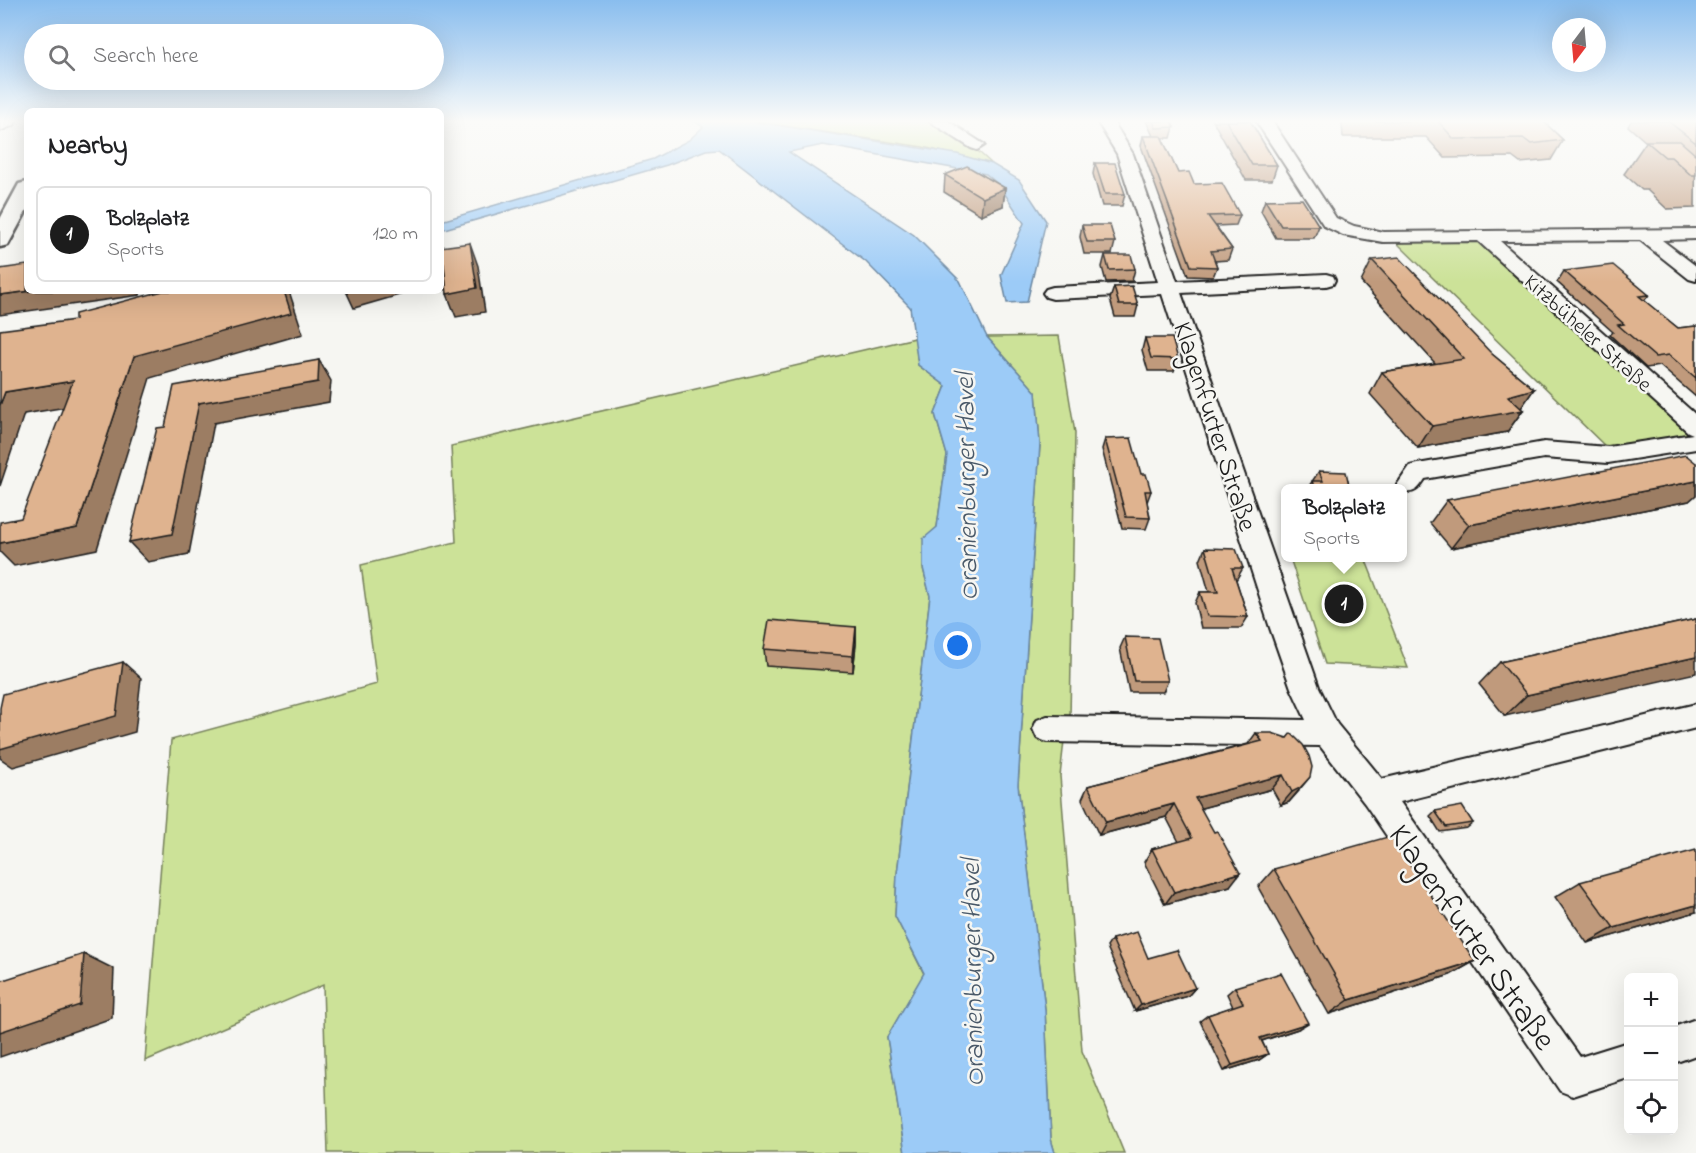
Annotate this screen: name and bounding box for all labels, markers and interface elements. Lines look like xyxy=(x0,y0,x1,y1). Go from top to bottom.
north arrow xyxy=(1552,18,1606,72)
search box xyxy=(24,24,444,90)
icon: search xyxy=(45,41,78,74)
text: Search here xyxy=(93,41,198,73)
text: Nearby xyxy=(48,128,127,166)
text: Bolzplatz xyxy=(107,204,189,236)
text: 1 xyxy=(66,220,73,249)
text: 120 m xyxy=(373,220,418,249)
text: Sports xyxy=(107,236,164,265)
street label: Kitzbüheler Straße xyxy=(1516,268,1658,401)
street label: Klagenfurter Straße xyxy=(1161,317,1266,537)
water label: Oranienburger Havel xyxy=(946,369,991,601)
popup xyxy=(1281,484,1407,562)
text: Bolzplatz xyxy=(1303,493,1385,525)
text: Sports xyxy=(1303,525,1360,554)
pin: 1 xyxy=(1324,582,1364,626)
your location xyxy=(943,631,972,660)
street label: Klagenfurter Straße xyxy=(1375,815,1567,1061)
water label: Oranienburger Havel xyxy=(952,855,997,1087)
map controls xyxy=(1624,973,1678,1135)
button: + xyxy=(1624,973,1678,1027)
button: − xyxy=(1624,1027,1678,1081)
button: locate xyxy=(1624,1081,1678,1135)

